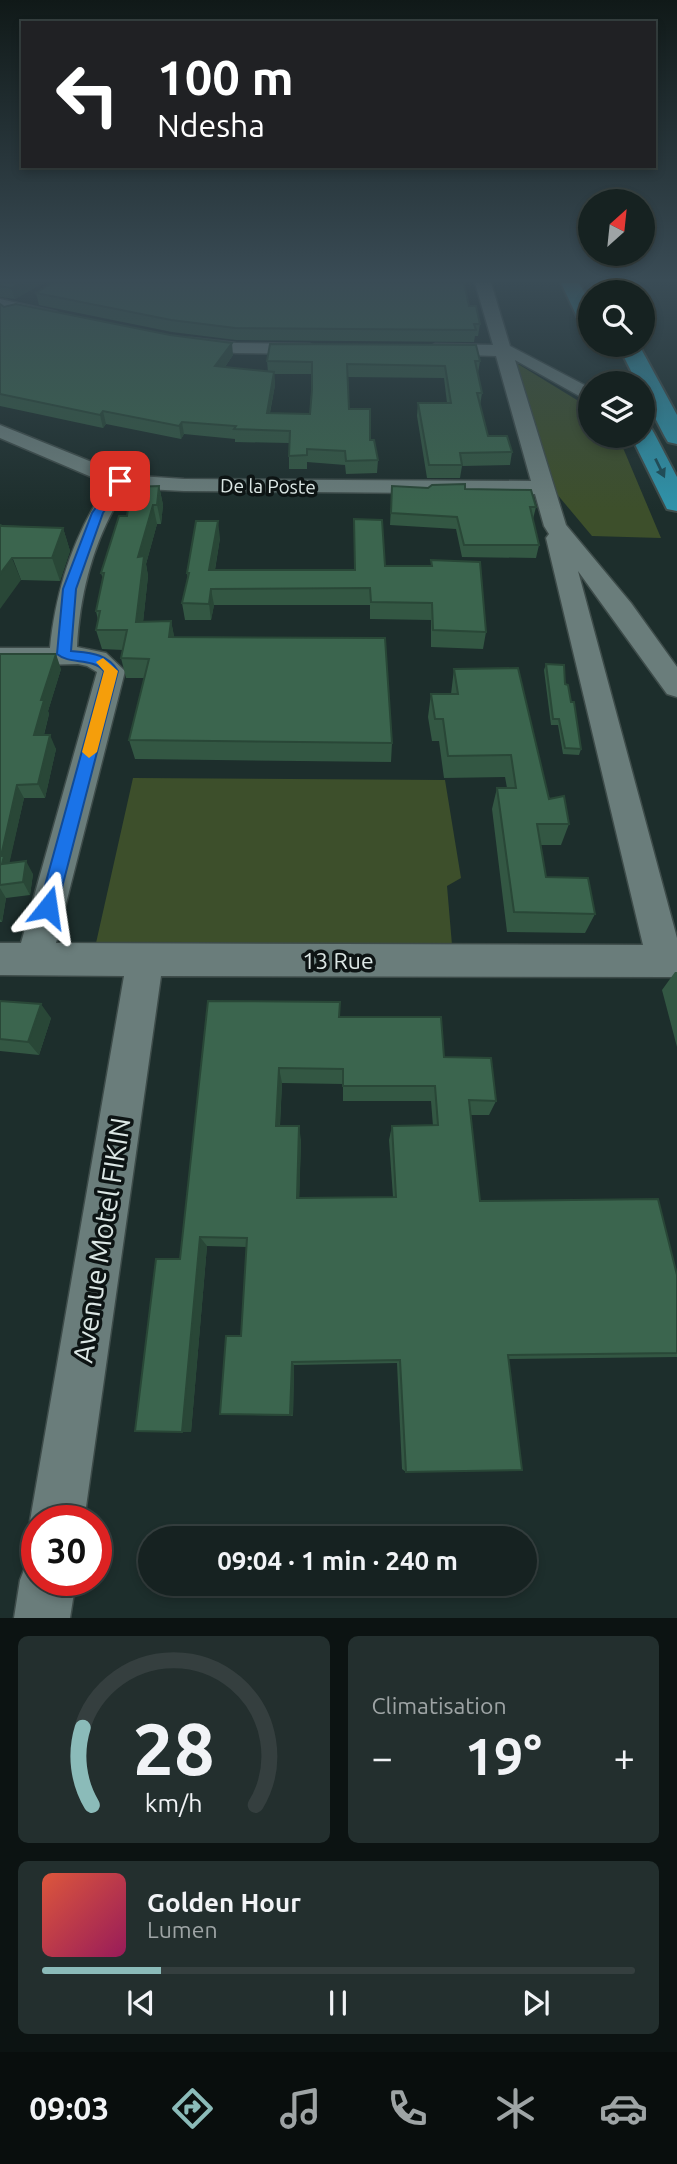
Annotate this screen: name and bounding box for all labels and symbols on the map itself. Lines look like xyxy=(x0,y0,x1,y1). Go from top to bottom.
north arrow xyxy=(578,189,654,266)
pin xyxy=(90,451,150,511)
one-way arrow xyxy=(654,458,665,478)
street label: De la Poste xyxy=(220,474,316,498)
position arrow xyxy=(11,870,85,944)
street label: 13 Rue xyxy=(302,948,374,973)
street label: Avenue Motel FIKIN xyxy=(66,1115,136,1365)
speed limit sign: 30 xyxy=(21,1505,112,1596)

